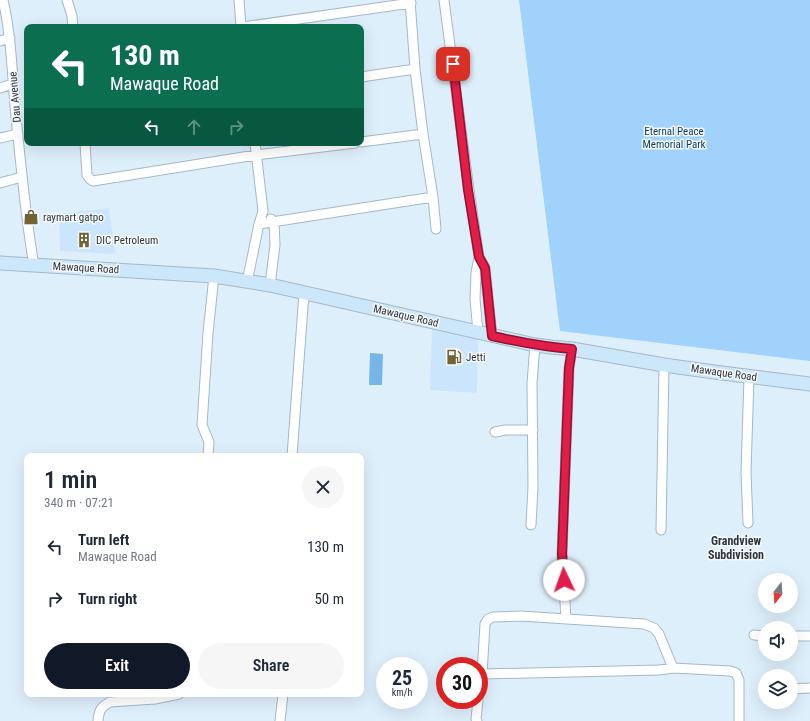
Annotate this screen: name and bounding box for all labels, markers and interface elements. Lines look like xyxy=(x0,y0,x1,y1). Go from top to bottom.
text: 130 m xyxy=(110,39,180,72)
icon: left xyxy=(44,40,96,92)
pin xyxy=(436,47,470,81)
icon: arrive xyxy=(442,53,464,75)
street label: Dau Avenue xyxy=(6,71,24,123)
text: Mawaque Road xyxy=(110,73,219,94)
icon: left xyxy=(141,116,163,138)
icon: ahead xyxy=(183,116,205,138)
icon: right xyxy=(225,116,247,138)
park label: Eternal Peace Memorial Park xyxy=(642,125,706,151)
shop icon: raymart gatpo xyxy=(22,208,40,226)
place label: raymart gatpo xyxy=(43,211,104,224)
building icon: DIC Petroleum xyxy=(75,231,93,249)
place label: DIC Petroleum xyxy=(96,234,158,247)
street label: Mawaque Road xyxy=(52,260,120,276)
street label: Mawaque Road xyxy=(372,302,440,330)
fuel station icon: Jetti xyxy=(445,348,463,366)
place label: Jetti xyxy=(466,351,486,364)
street label: Mawaque Road xyxy=(690,362,758,384)
text: 1 min xyxy=(44,466,97,494)
button: close xyxy=(302,466,344,508)
text: 340 m · 07:21 xyxy=(44,495,114,510)
text: Turn left xyxy=(78,531,129,549)
district label: Grandview Subdivision xyxy=(708,534,764,562)
icon: left xyxy=(44,536,66,558)
text: 130 m xyxy=(307,538,344,556)
text: Mawaque Road xyxy=(78,549,157,564)
position arrow xyxy=(543,559,585,601)
north arrow xyxy=(758,573,798,613)
map controls xyxy=(758,573,798,709)
icon: right xyxy=(44,588,66,610)
text: Turn right xyxy=(78,590,137,608)
text: 50 m xyxy=(314,590,344,608)
button: sound xyxy=(758,621,798,661)
button: Exit xyxy=(44,643,190,689)
button: Share xyxy=(198,643,344,689)
speed limit sign: 30 xyxy=(436,657,488,709)
text: 25 xyxy=(392,666,412,690)
button: layers xyxy=(758,669,798,709)
text: km/h xyxy=(392,687,412,698)

